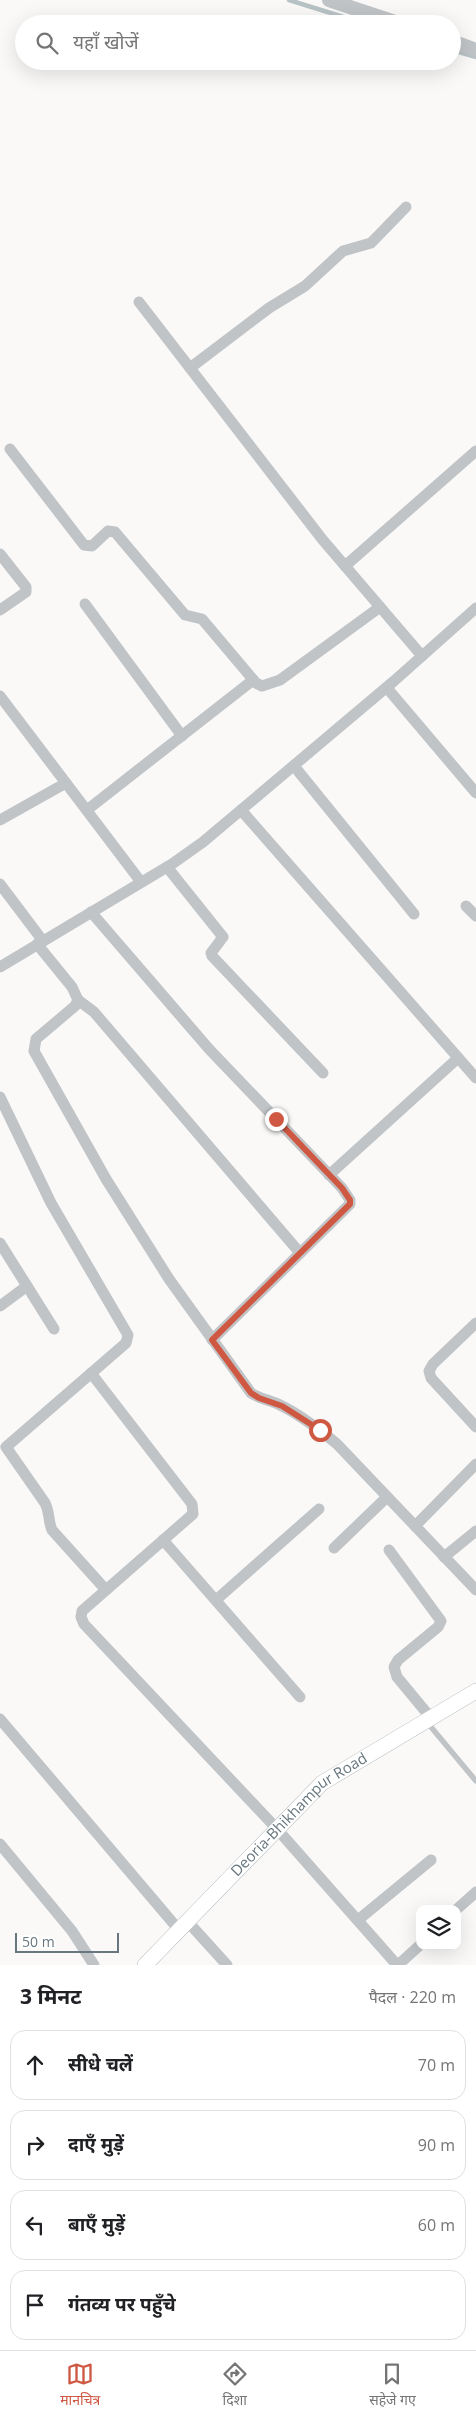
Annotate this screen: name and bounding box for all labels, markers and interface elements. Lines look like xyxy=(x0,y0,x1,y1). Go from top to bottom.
search box xyxy=(15,15,461,70)
icon: search xyxy=(33,29,61,57)
text: यहाँ खोजें xyxy=(73,29,139,55)
route end xyxy=(265,1108,288,1131)
route start xyxy=(309,1419,332,1442)
street label: Deoria-Bhikhampur Road xyxy=(226,1747,370,1880)
map controls xyxy=(416,1905,461,1950)
button: layers xyxy=(416,1905,461,1950)
scale bar xyxy=(15,1930,119,1953)
text: 50 m xyxy=(22,1932,55,1951)
text: 3 मिनट xyxy=(20,1982,82,2010)
text: पैदल · 220 m xyxy=(369,1986,456,2008)
icon: ahead xyxy=(21,2051,49,2079)
text: सीधे चलें xyxy=(68,2051,133,2077)
text: 70 m xyxy=(418,2054,455,2076)
icon: right xyxy=(21,2131,49,2159)
text: दाएँ मुड़ें xyxy=(68,2131,124,2157)
text: 90 m xyxy=(418,2134,455,2156)
icon: left xyxy=(21,2211,49,2239)
text: बाएँ मुड़ें xyxy=(68,2211,125,2237)
text: 60 m xyxy=(418,2214,455,2236)
icon: arrive xyxy=(21,2291,49,2319)
text: गंतव्य पर पहुँचे xyxy=(68,2291,176,2317)
tab: मानचित्र xyxy=(60,2360,100,2411)
tab: दिशा xyxy=(221,2360,249,2411)
tab: सहेजे गए xyxy=(369,2360,416,2411)

